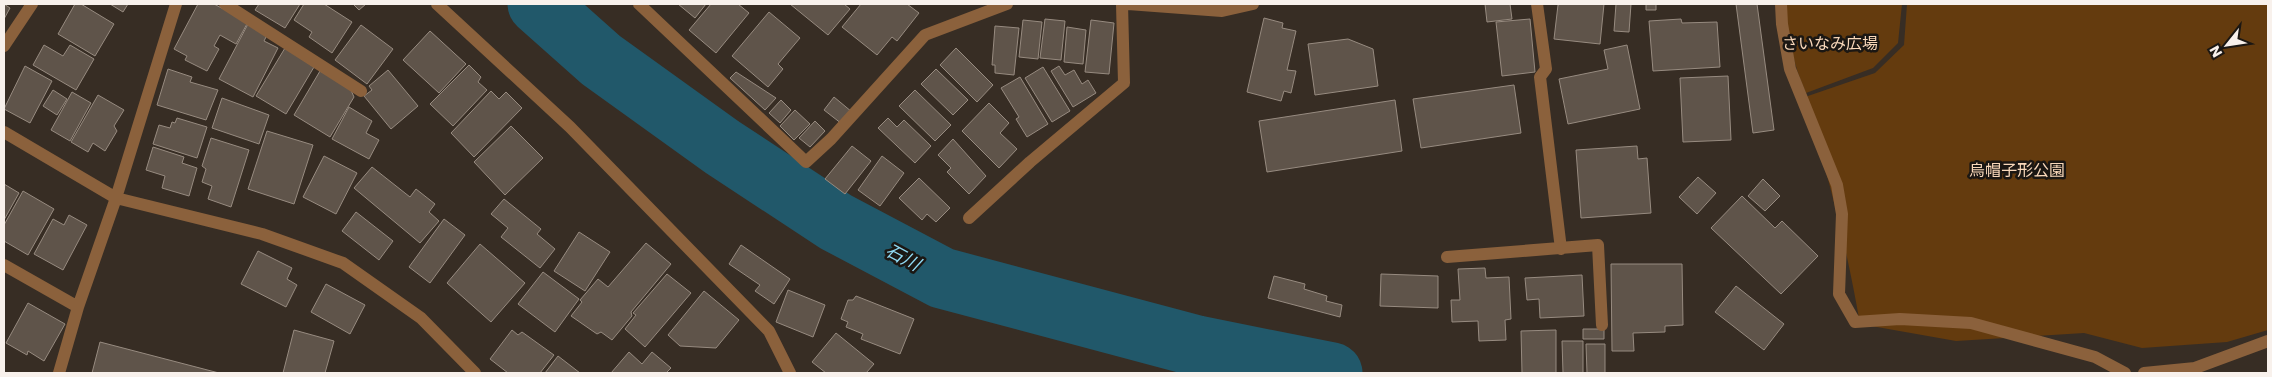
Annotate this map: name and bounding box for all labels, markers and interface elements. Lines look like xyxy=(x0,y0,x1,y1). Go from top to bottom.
north arrow xyxy=(2202,20,2252,70)
park label: さいなみ広場 xyxy=(1782,32,1878,55)
text: N xyxy=(2204,42,2227,61)
park label: 烏帽子形公園 xyxy=(1969,159,2065,182)
water label: 石川 xyxy=(881,238,927,277)

